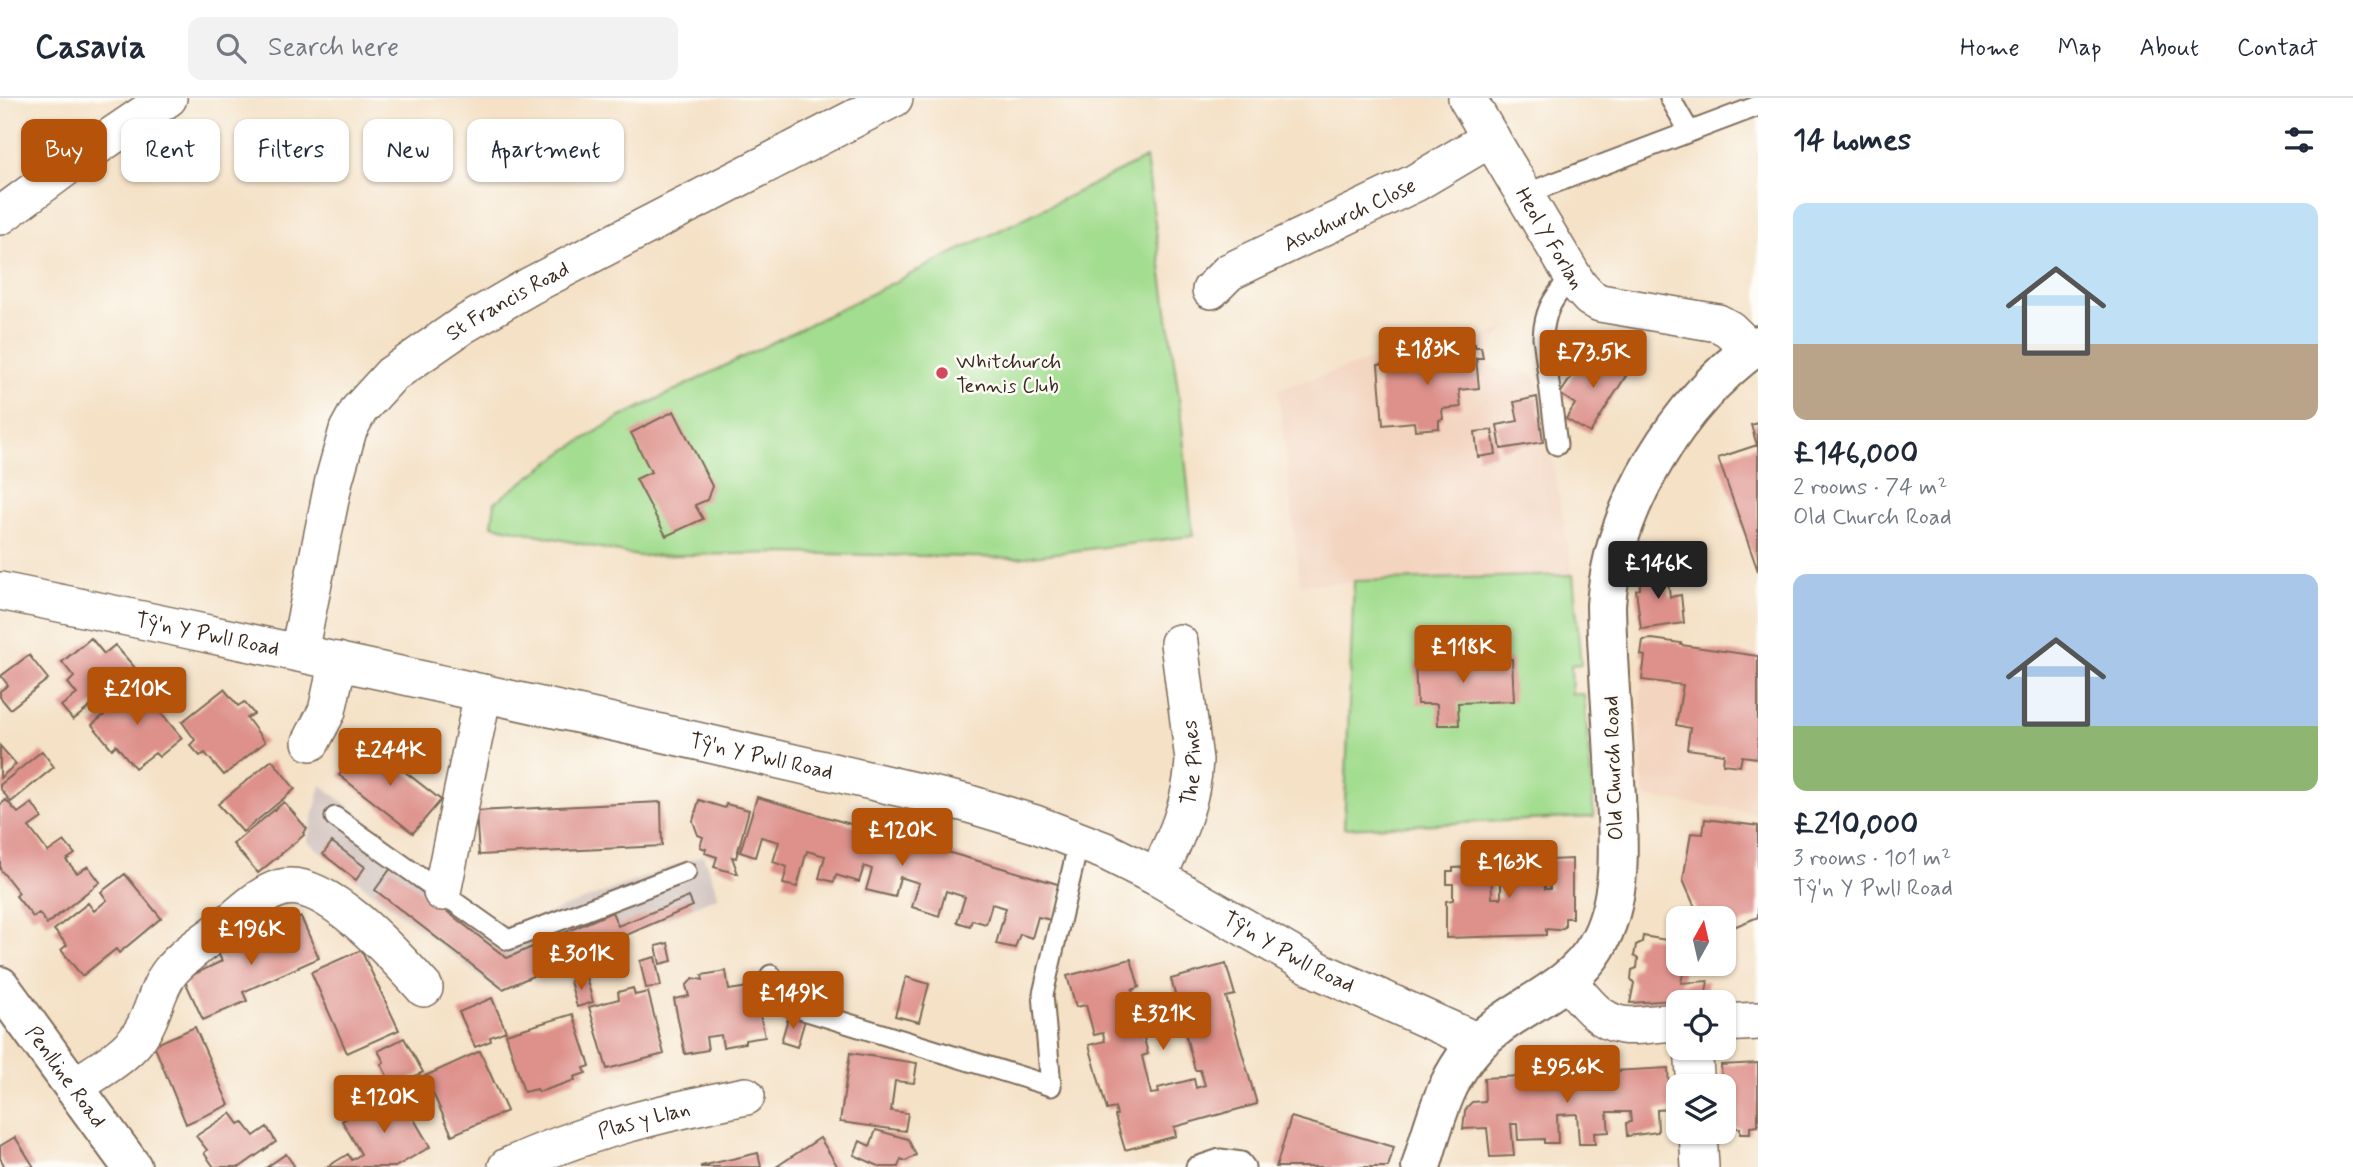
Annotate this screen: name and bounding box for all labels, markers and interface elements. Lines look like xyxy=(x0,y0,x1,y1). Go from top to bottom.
search box xyxy=(188,17,678,80)
text: Casavia xyxy=(35,26,146,70)
icon: search xyxy=(212,29,250,67)
text: Search here xyxy=(268,31,399,65)
text: Home xyxy=(1960,33,2020,64)
text: Map xyxy=(2058,33,2102,64)
text: About xyxy=(2140,33,2199,64)
text: Contact xyxy=(2237,33,2318,64)
chip: Buy xyxy=(21,119,107,182)
chip: Rent xyxy=(121,119,220,182)
chip: Filters xyxy=(234,119,349,182)
chip: New xyxy=(363,119,453,182)
chip: Apartment xyxy=(467,119,624,182)
text: 14 homes xyxy=(1793,121,1911,160)
icon: filters xyxy=(2280,121,2318,159)
street label: Ashchurch Close xyxy=(1279,172,1421,259)
street label: Heol Y Forlan xyxy=(1508,182,1591,295)
icon: home xyxy=(1993,248,2119,374)
street label: St Francis Road xyxy=(441,255,574,348)
pin: £183K xyxy=(1378,328,1476,387)
pin: £73.5K xyxy=(1536,330,1650,390)
text: £183K xyxy=(1395,335,1459,365)
text: £73.5K xyxy=(1556,338,1630,368)
place label: Whitchurch Tennis Club xyxy=(956,348,1061,400)
marker: Whitchurch Tennis Club xyxy=(934,365,950,381)
text: £146,000 xyxy=(1793,434,1918,473)
text: 2 rooms · 74 m² xyxy=(1793,473,1948,503)
text: Old Church Road xyxy=(1793,503,1952,533)
pin: £146K xyxy=(1609,542,1707,601)
text: £146K xyxy=(1624,549,1692,579)
street label: Tŷ'n Y Pwll Road xyxy=(133,606,282,664)
icon: home xyxy=(1993,619,2119,745)
pin: £118K xyxy=(1414,626,1512,685)
text: £118K xyxy=(1431,633,1495,663)
pin: £210K xyxy=(88,668,186,727)
text: £210K xyxy=(103,675,171,705)
street label: Old Church Road xyxy=(1597,695,1631,841)
street label: The Pines xyxy=(1174,718,1209,809)
street label: Tŷ'n Y Pwll Road xyxy=(687,727,835,787)
pin: £244K xyxy=(341,728,439,788)
text: £244K xyxy=(354,736,426,766)
text: £210,000 xyxy=(1793,805,1918,844)
pin: £120K xyxy=(853,808,951,868)
text: £120K xyxy=(868,816,936,846)
pin: £163K xyxy=(1460,840,1558,900)
text: 3 rooms · 101 m² xyxy=(1793,844,1951,874)
text: £163K xyxy=(1477,848,1541,878)
text: Tŷ'n Y Pwll Road xyxy=(1793,874,1953,904)
street label: Tŷ'n Y Pwll Road xyxy=(1218,905,1359,1000)
north arrow xyxy=(1666,906,1736,976)
map controls xyxy=(1666,906,1736,1144)
pin: £196K xyxy=(202,908,300,967)
text: £196K xyxy=(217,915,285,945)
pin: £301K xyxy=(532,932,630,992)
text: £301K xyxy=(549,940,613,970)
pin: £149K xyxy=(744,972,842,1031)
text: £149K xyxy=(759,979,827,1009)
button: locate xyxy=(1666,990,1736,1060)
pin: £321K xyxy=(1114,992,1212,1052)
text: £321K xyxy=(1131,1000,1195,1030)
street label: Penlline Road xyxy=(19,1020,112,1134)
pin: £95.6K xyxy=(1510,1046,1624,1105)
text: £95.6K xyxy=(1531,1053,1603,1083)
button: layers xyxy=(1666,1074,1736,1144)
pin: £120K xyxy=(335,1076,433,1135)
text: £120K xyxy=(350,1083,418,1113)
street label: Plas y Llan xyxy=(594,1095,693,1146)

